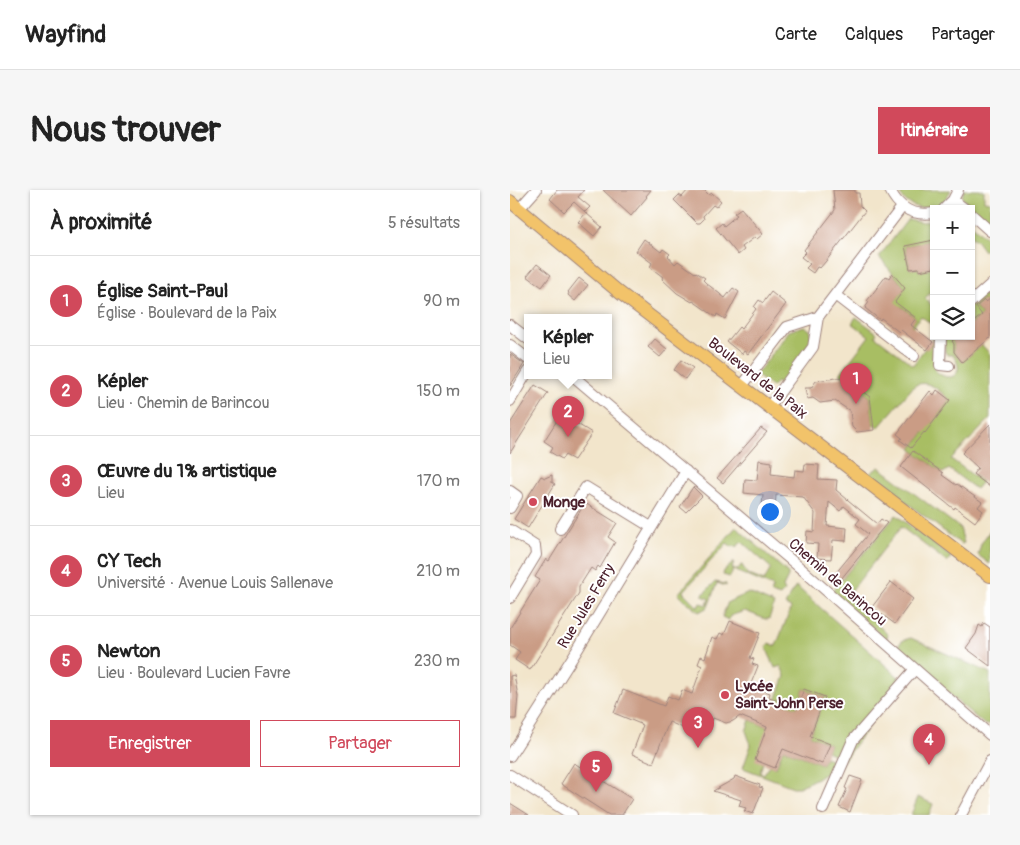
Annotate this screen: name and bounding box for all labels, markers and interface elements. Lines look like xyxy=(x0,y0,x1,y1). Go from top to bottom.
text: Wayfind xyxy=(25,20,106,49)
text: Carte xyxy=(775,23,817,46)
text: Calques xyxy=(845,23,903,46)
text: Partager xyxy=(931,23,995,46)
button: Itinéraire xyxy=(878,107,990,154)
text: Nous trouver xyxy=(30,108,221,152)
map controls xyxy=(930,205,975,340)
button: + xyxy=(930,205,975,250)
text: À proximité xyxy=(50,209,153,236)
text: 5 résultats xyxy=(388,213,460,233)
button: − xyxy=(930,250,975,295)
text: Église Saint-Paul xyxy=(97,279,228,303)
text: 1 xyxy=(63,291,69,311)
text: 90 m xyxy=(423,291,460,311)
button: layers xyxy=(930,295,975,340)
text: Église · Boulevard de la Paix xyxy=(97,303,277,323)
popup xyxy=(524,314,612,379)
text: Képler xyxy=(542,325,594,349)
street label: Boulevard de la Paix xyxy=(704,334,811,423)
text: Lieu xyxy=(542,349,570,369)
pin: 1 xyxy=(840,363,872,404)
text: Képler xyxy=(97,369,148,393)
text: 2 xyxy=(62,381,70,401)
text: 150 m xyxy=(416,381,460,401)
text: Lieu · Chemin de Barincou xyxy=(97,393,270,413)
pin: 2 xyxy=(552,396,584,437)
text: Œuvre du 1% artistique xyxy=(97,459,276,483)
text: 3 xyxy=(62,471,70,491)
text: 170 m xyxy=(417,471,460,491)
text: Lieu xyxy=(97,483,125,503)
place label: Monge xyxy=(543,493,586,512)
marker: Monge xyxy=(527,496,539,508)
your location xyxy=(757,499,783,525)
street label: Chemin de Barincou xyxy=(785,534,891,630)
text: CY Tech xyxy=(97,549,161,573)
street label: Rue Jules Ferry xyxy=(554,560,619,652)
text: 4 xyxy=(61,561,71,581)
text: 210 m xyxy=(416,561,460,581)
text: Université · Avenue Louis Sallenave xyxy=(97,573,333,593)
text: Newton xyxy=(97,639,160,663)
text: 5 xyxy=(62,651,70,671)
text: 230 m xyxy=(414,651,460,671)
text: Lieu · Boulevard Lucien Favre xyxy=(97,663,290,683)
place label: Lycée Saint-John Perse xyxy=(735,677,844,713)
marker: Lycée Saint-John Perse xyxy=(719,689,731,701)
pin: 3 xyxy=(682,707,714,748)
button: Enregistrer xyxy=(50,720,250,767)
button: Partager xyxy=(260,720,460,767)
pin: 4 xyxy=(913,724,945,765)
pin: 5 xyxy=(580,751,612,792)

